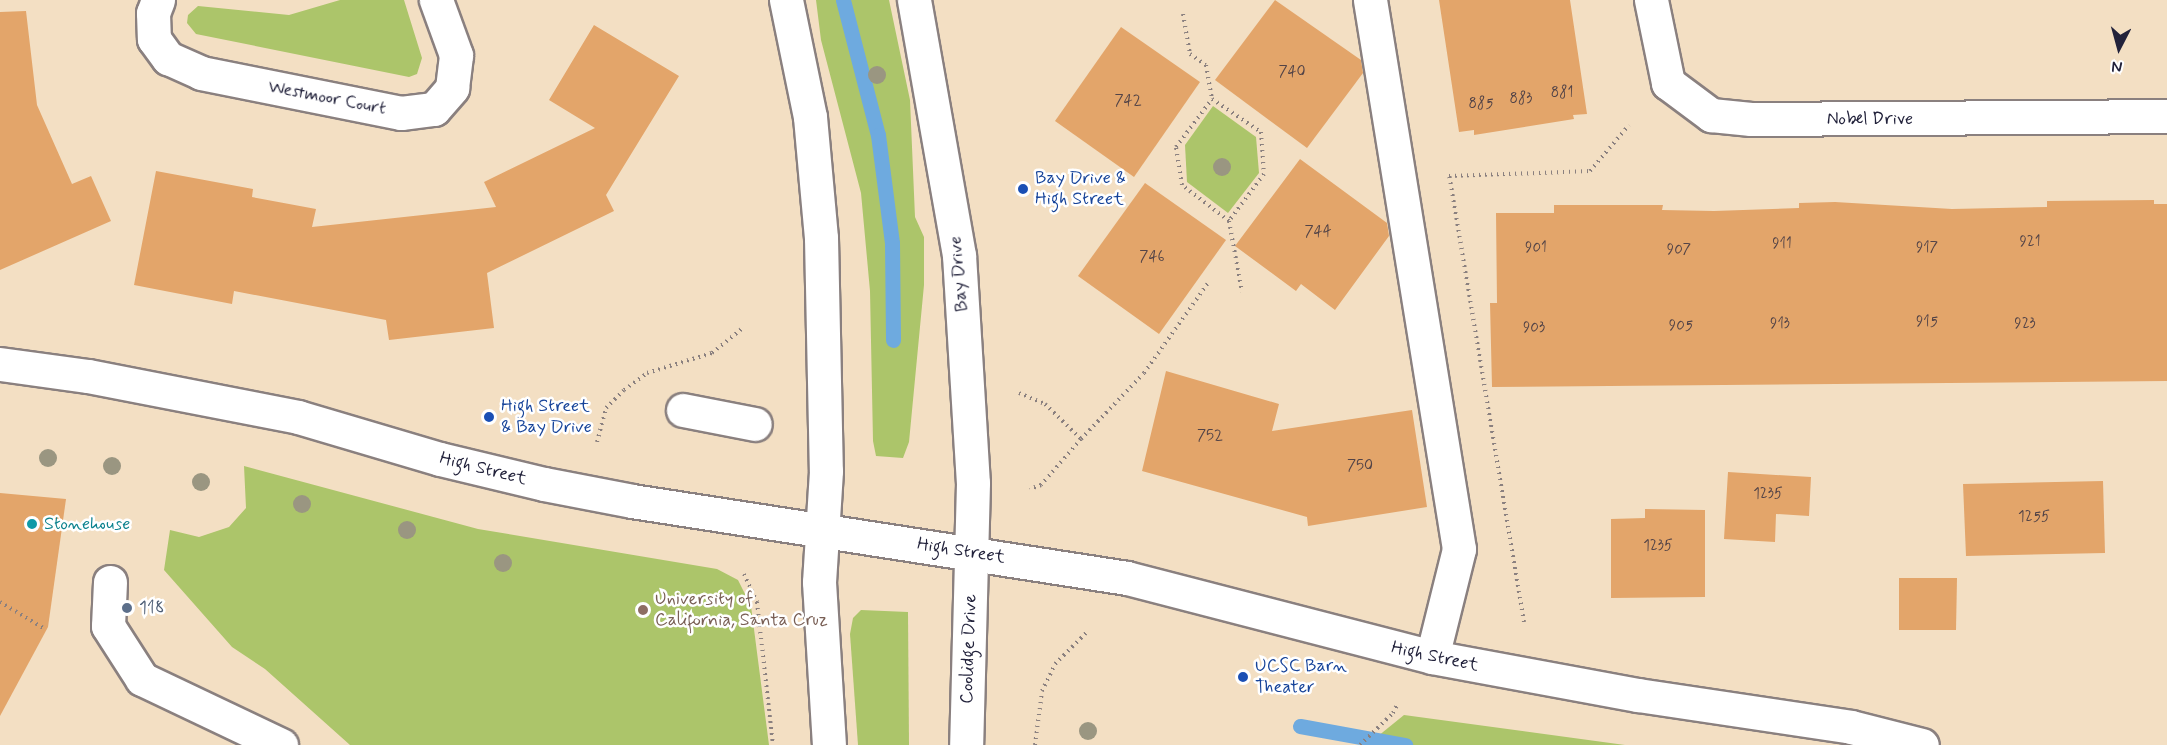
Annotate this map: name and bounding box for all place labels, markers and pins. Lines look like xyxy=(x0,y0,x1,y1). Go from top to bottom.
place label: Bay Drive & High Street xyxy=(1035,168,1124,210)
marker: Bay Drive & High Street xyxy=(1016,182,1030,196)
place label: High Street & Bay Drive xyxy=(501,396,590,438)
marker: High Street & Bay Drive xyxy=(482,410,496,424)
place label: Stonehouse xyxy=(44,513,130,535)
marker: Stonehouse xyxy=(25,517,39,531)
place label: University of California, Santa Cruz xyxy=(655,589,828,632)
place label: 118 xyxy=(139,597,165,619)
marker: 118 xyxy=(120,601,134,615)
marker: University of California, Santa Cruz xyxy=(636,603,650,617)
place label: UCSC Barn Theater xyxy=(1255,656,1347,698)
marker: UCSC Barn Theater xyxy=(1236,670,1250,684)

